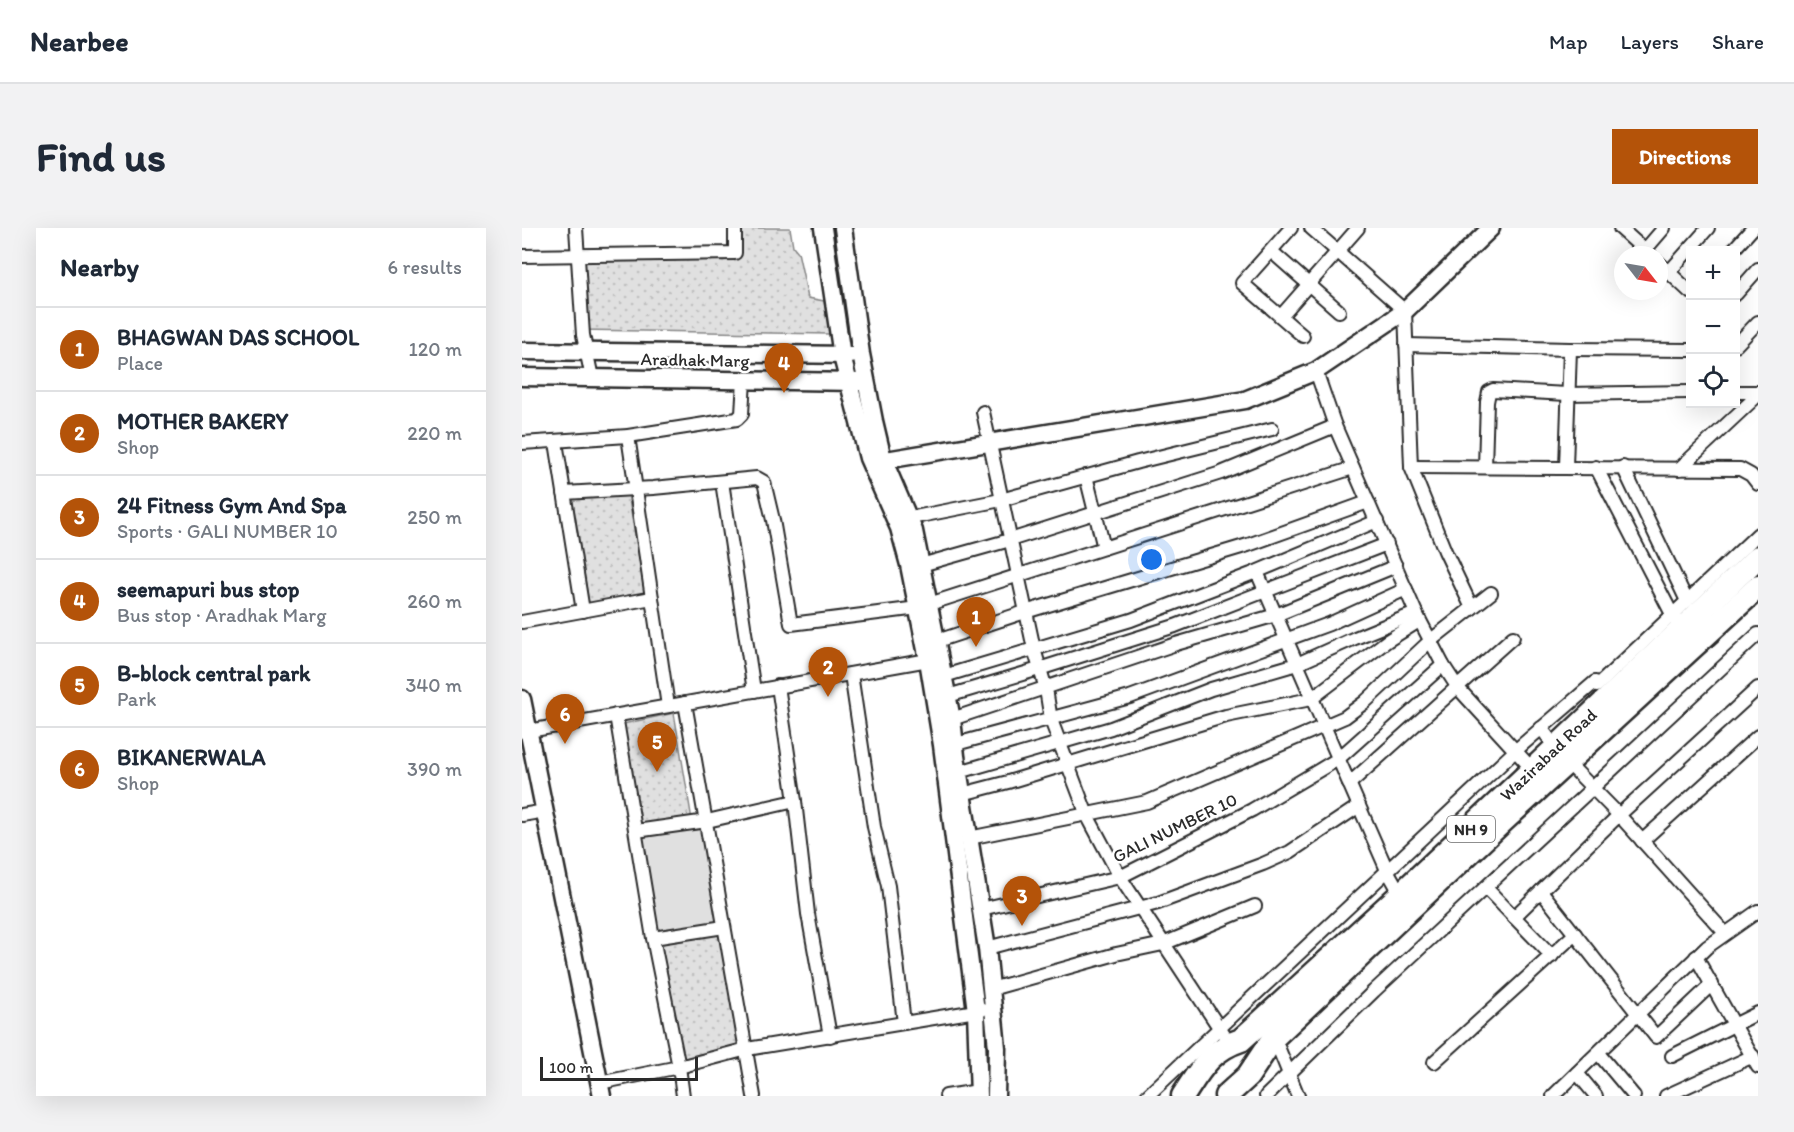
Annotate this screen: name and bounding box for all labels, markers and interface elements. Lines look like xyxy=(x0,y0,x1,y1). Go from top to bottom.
text: Nearbee xyxy=(30,24,129,58)
text: Map xyxy=(1549,29,1588,54)
text: Layers xyxy=(1621,29,1679,54)
text: Share xyxy=(1712,29,1764,54)
button: Directions xyxy=(1612,129,1758,184)
text: Find us xyxy=(36,131,166,182)
north arrow xyxy=(1614,246,1668,300)
map controls xyxy=(1686,246,1740,408)
button: + xyxy=(1686,246,1740,300)
text: Nearby xyxy=(60,251,139,283)
text: 6 results xyxy=(388,255,462,279)
button: − xyxy=(1686,300,1740,354)
text: BHAGWAN DAS SCHOOL xyxy=(117,324,359,351)
text: 1 xyxy=(75,337,84,361)
text: 120 m xyxy=(409,337,462,361)
pin: 4 xyxy=(764,344,804,393)
street label: Aradhak Marg xyxy=(640,348,750,372)
text: Place xyxy=(117,351,163,375)
button: locate xyxy=(1686,354,1740,408)
text: MOTHER BAKERY xyxy=(117,408,288,435)
text: 2 xyxy=(74,421,85,445)
text: 220 m xyxy=(407,421,462,445)
text: Shop xyxy=(117,435,159,459)
text: 24 Fitness Gym And Spa xyxy=(117,492,346,519)
text: 3 xyxy=(74,505,85,529)
text: 250 m xyxy=(407,505,462,529)
text: Sports · GALI NUMBER 10 xyxy=(117,519,338,543)
your location xyxy=(1137,545,1166,574)
text: seemapuri bus stop xyxy=(117,576,299,603)
text: 4 xyxy=(73,589,86,613)
text: 260 m xyxy=(407,589,462,613)
pin: 1 xyxy=(956,598,996,647)
text: Bus stop · Aradhak Marg xyxy=(117,603,326,627)
pin: 2 xyxy=(808,648,848,697)
text: B-block central park xyxy=(117,660,310,687)
text: 5 xyxy=(74,673,85,697)
text: 340 m xyxy=(405,673,462,697)
text: Park xyxy=(117,687,156,711)
pin: 6 xyxy=(546,694,585,744)
street label: Wazirabad Road xyxy=(1495,704,1602,806)
pin: 5 xyxy=(638,722,676,772)
text: BIKANERWALA xyxy=(117,744,266,771)
text: 6 xyxy=(74,757,85,781)
text: 390 m xyxy=(407,757,462,781)
text: Shop xyxy=(117,771,159,795)
street label: GALI NUMBER 10 xyxy=(1109,788,1241,868)
road number: NH 9 xyxy=(1447,816,1495,842)
pin: 3 xyxy=(1002,876,1042,926)
scale bar xyxy=(540,1054,698,1082)
text: 100 m xyxy=(549,1058,593,1077)

